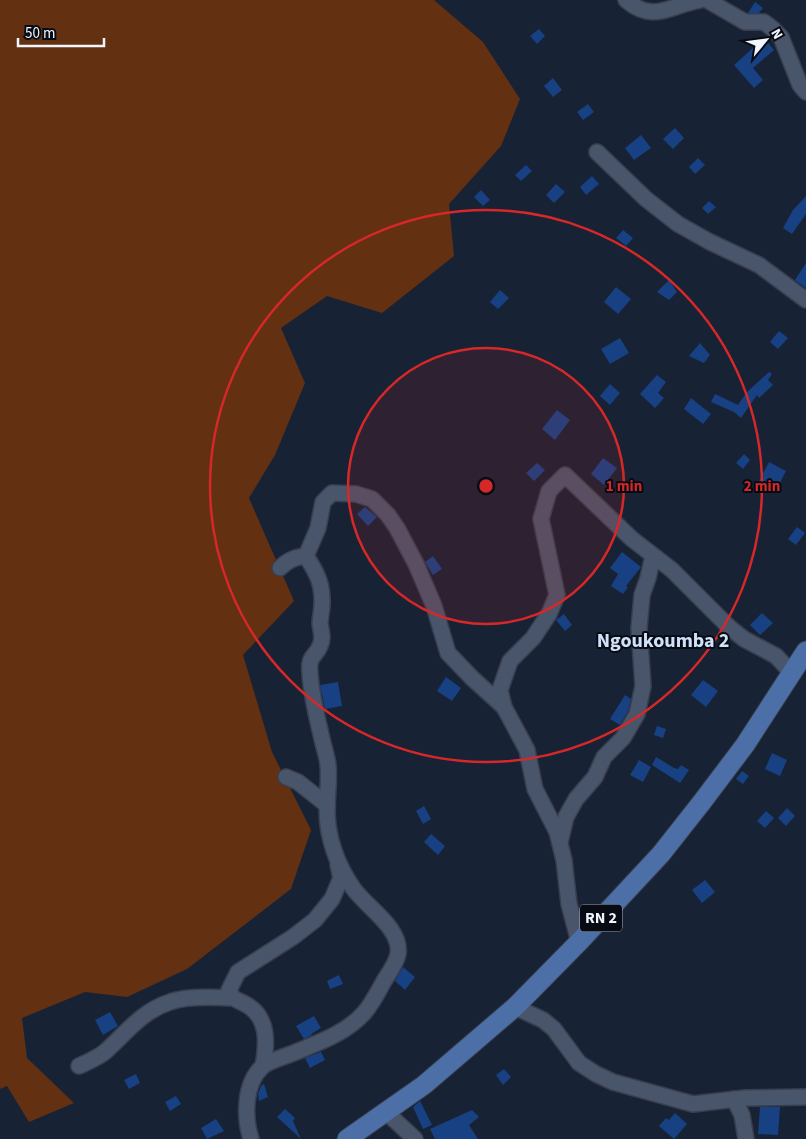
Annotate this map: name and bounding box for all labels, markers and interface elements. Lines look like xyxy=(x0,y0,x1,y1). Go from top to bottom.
scale bar xyxy=(18,15,104,47)
north arrow xyxy=(741,15,791,65)
text: 50 m xyxy=(25,23,55,44)
text: N xyxy=(765,25,787,43)
text: 1 min xyxy=(606,476,642,497)
text: 2 min xyxy=(744,476,780,497)
centre of rings xyxy=(477,477,495,495)
district label: Ngoukoumba 2 xyxy=(597,627,729,655)
road number: RN 2 xyxy=(580,904,622,931)

